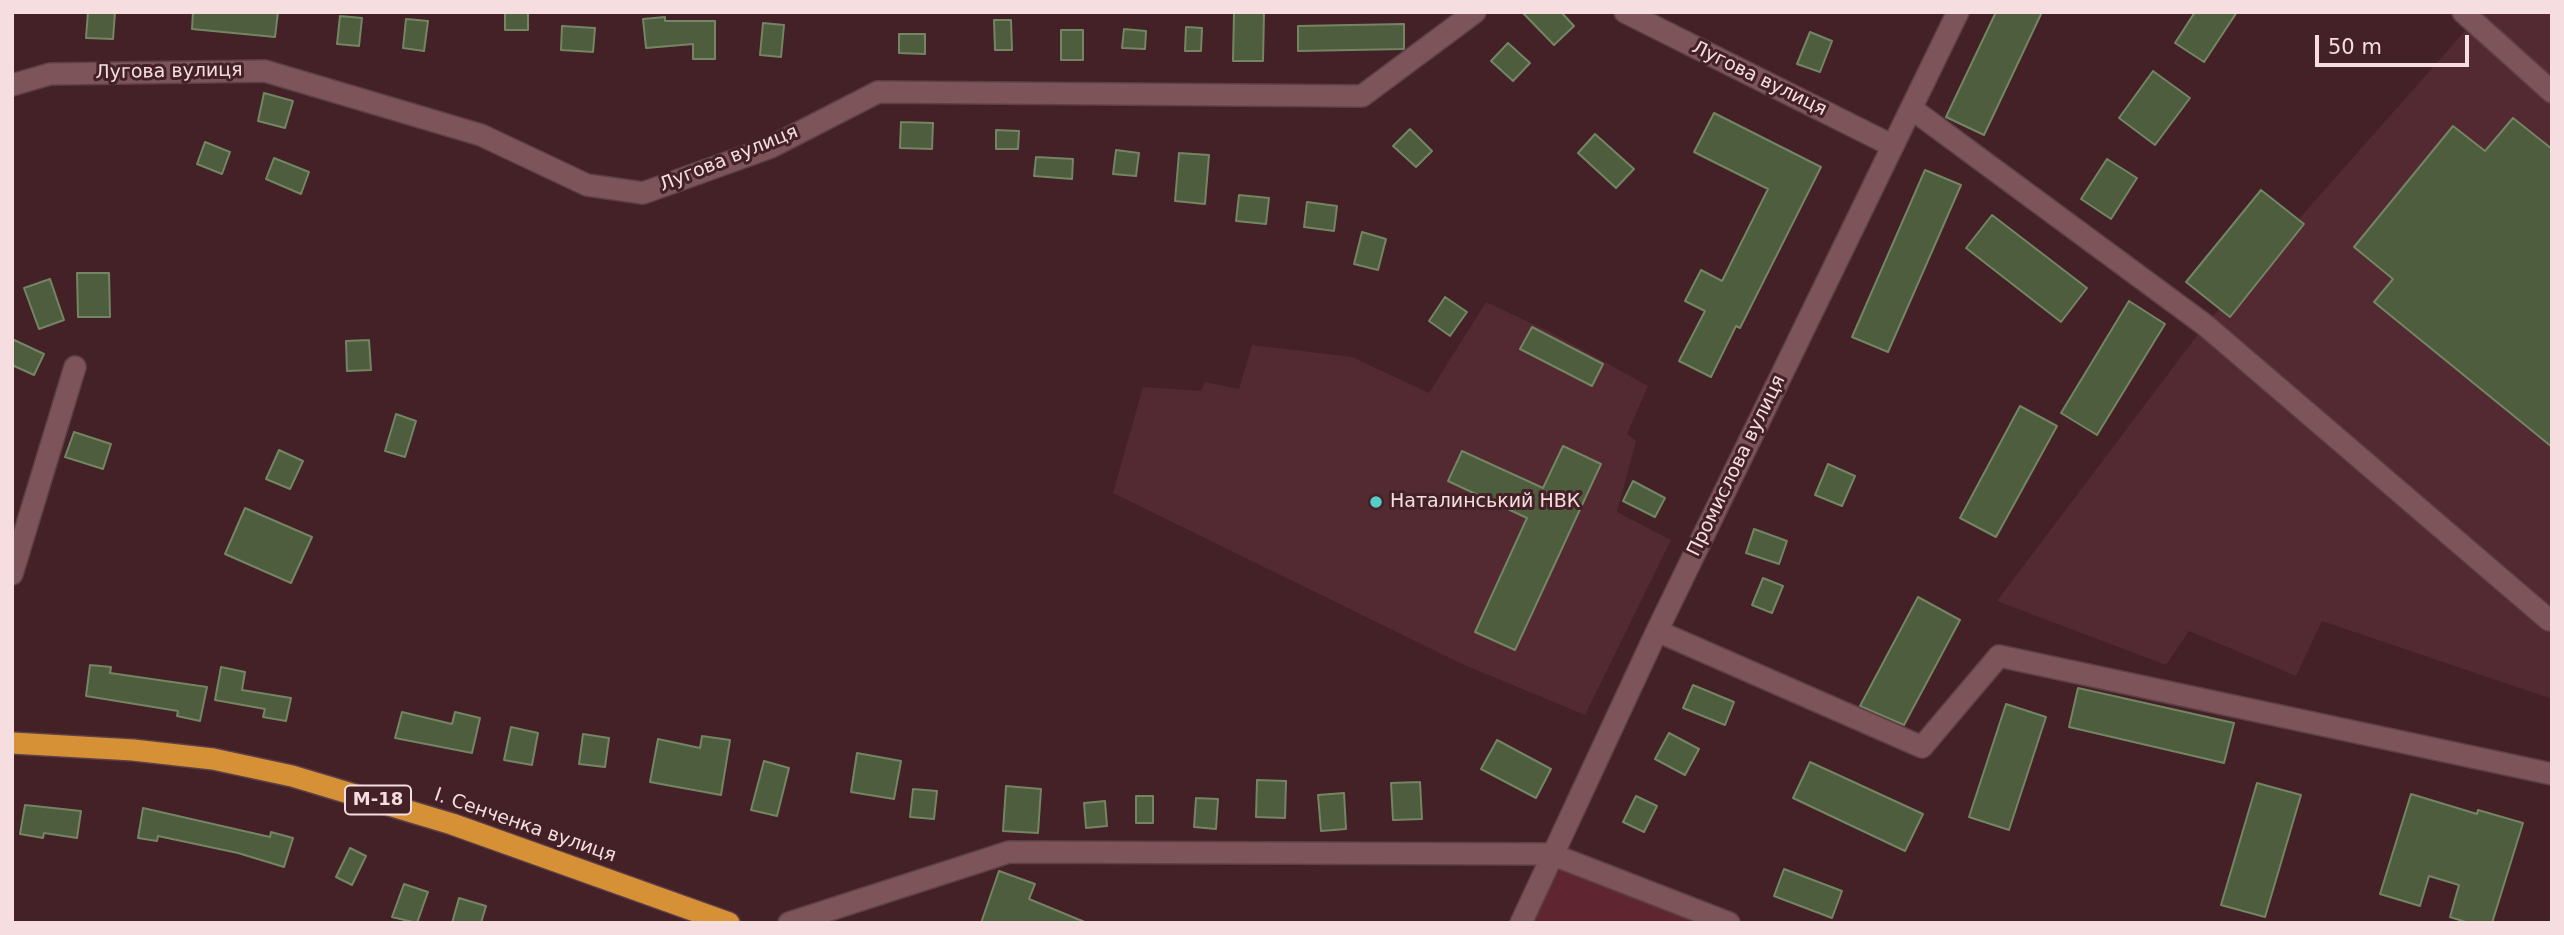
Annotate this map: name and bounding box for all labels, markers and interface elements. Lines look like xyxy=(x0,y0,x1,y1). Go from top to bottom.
scale bar xyxy=(2319,21,2473,65)
text: 50 m xyxy=(2328,35,2382,59)
street label: Лугова вулиця xyxy=(1688,36,1830,122)
street label: Лугова вулиця xyxy=(95,59,243,85)
street label: Лугова вулиця xyxy=(656,121,802,197)
street label: Промислова вулиця xyxy=(1683,372,1791,560)
place label: Наталинський НВК xyxy=(1390,491,1580,513)
marker: Наталинський НВК xyxy=(1368,494,1384,510)
street label: І. Сенченка вулиця xyxy=(431,784,619,868)
road number: М-18 xyxy=(345,786,411,814)

